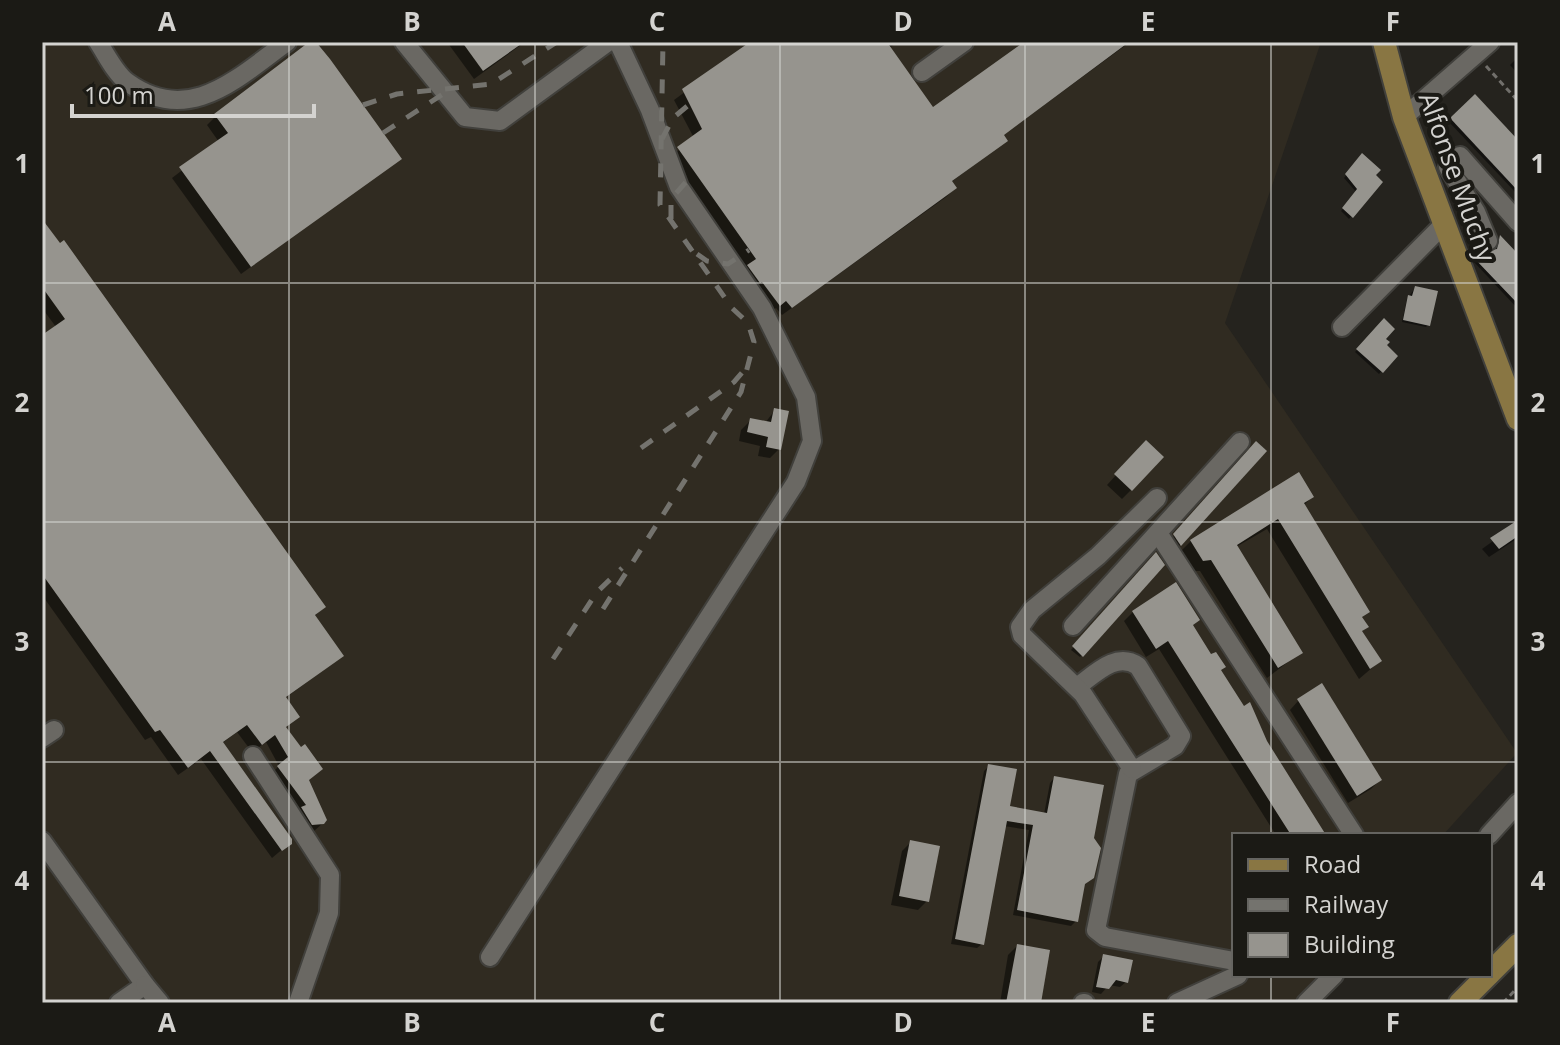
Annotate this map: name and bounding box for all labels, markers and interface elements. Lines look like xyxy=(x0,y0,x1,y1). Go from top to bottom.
text: A xyxy=(158,3,176,39)
text: B xyxy=(403,3,421,39)
text: C xyxy=(649,3,665,39)
text: D xyxy=(893,3,913,39)
text: E xyxy=(1141,3,1155,39)
text: F xyxy=(1386,3,1400,39)
scale bar xyxy=(72,68,314,118)
text: 100 m xyxy=(84,78,154,111)
street label: Alfonse Muchy xyxy=(1411,87,1506,267)
text: 1 xyxy=(15,145,29,181)
text: 1 xyxy=(1531,145,1545,181)
text: 2 xyxy=(15,384,30,420)
text: 2 xyxy=(1531,384,1546,420)
text: 3 xyxy=(15,623,29,659)
text: 3 xyxy=(1531,623,1545,659)
legend xyxy=(1232,833,1492,977)
text: Road xyxy=(1304,847,1361,880)
text: 4 xyxy=(15,862,30,898)
text: 4 xyxy=(1531,862,1546,898)
text: Railway xyxy=(1304,887,1389,920)
text: Building xyxy=(1304,927,1395,960)
text: A xyxy=(158,1004,176,1040)
text: B xyxy=(403,1004,421,1040)
text: C xyxy=(649,1004,665,1040)
text: D xyxy=(893,1004,913,1040)
text: E xyxy=(1141,1004,1155,1040)
text: F xyxy=(1386,1004,1400,1040)

